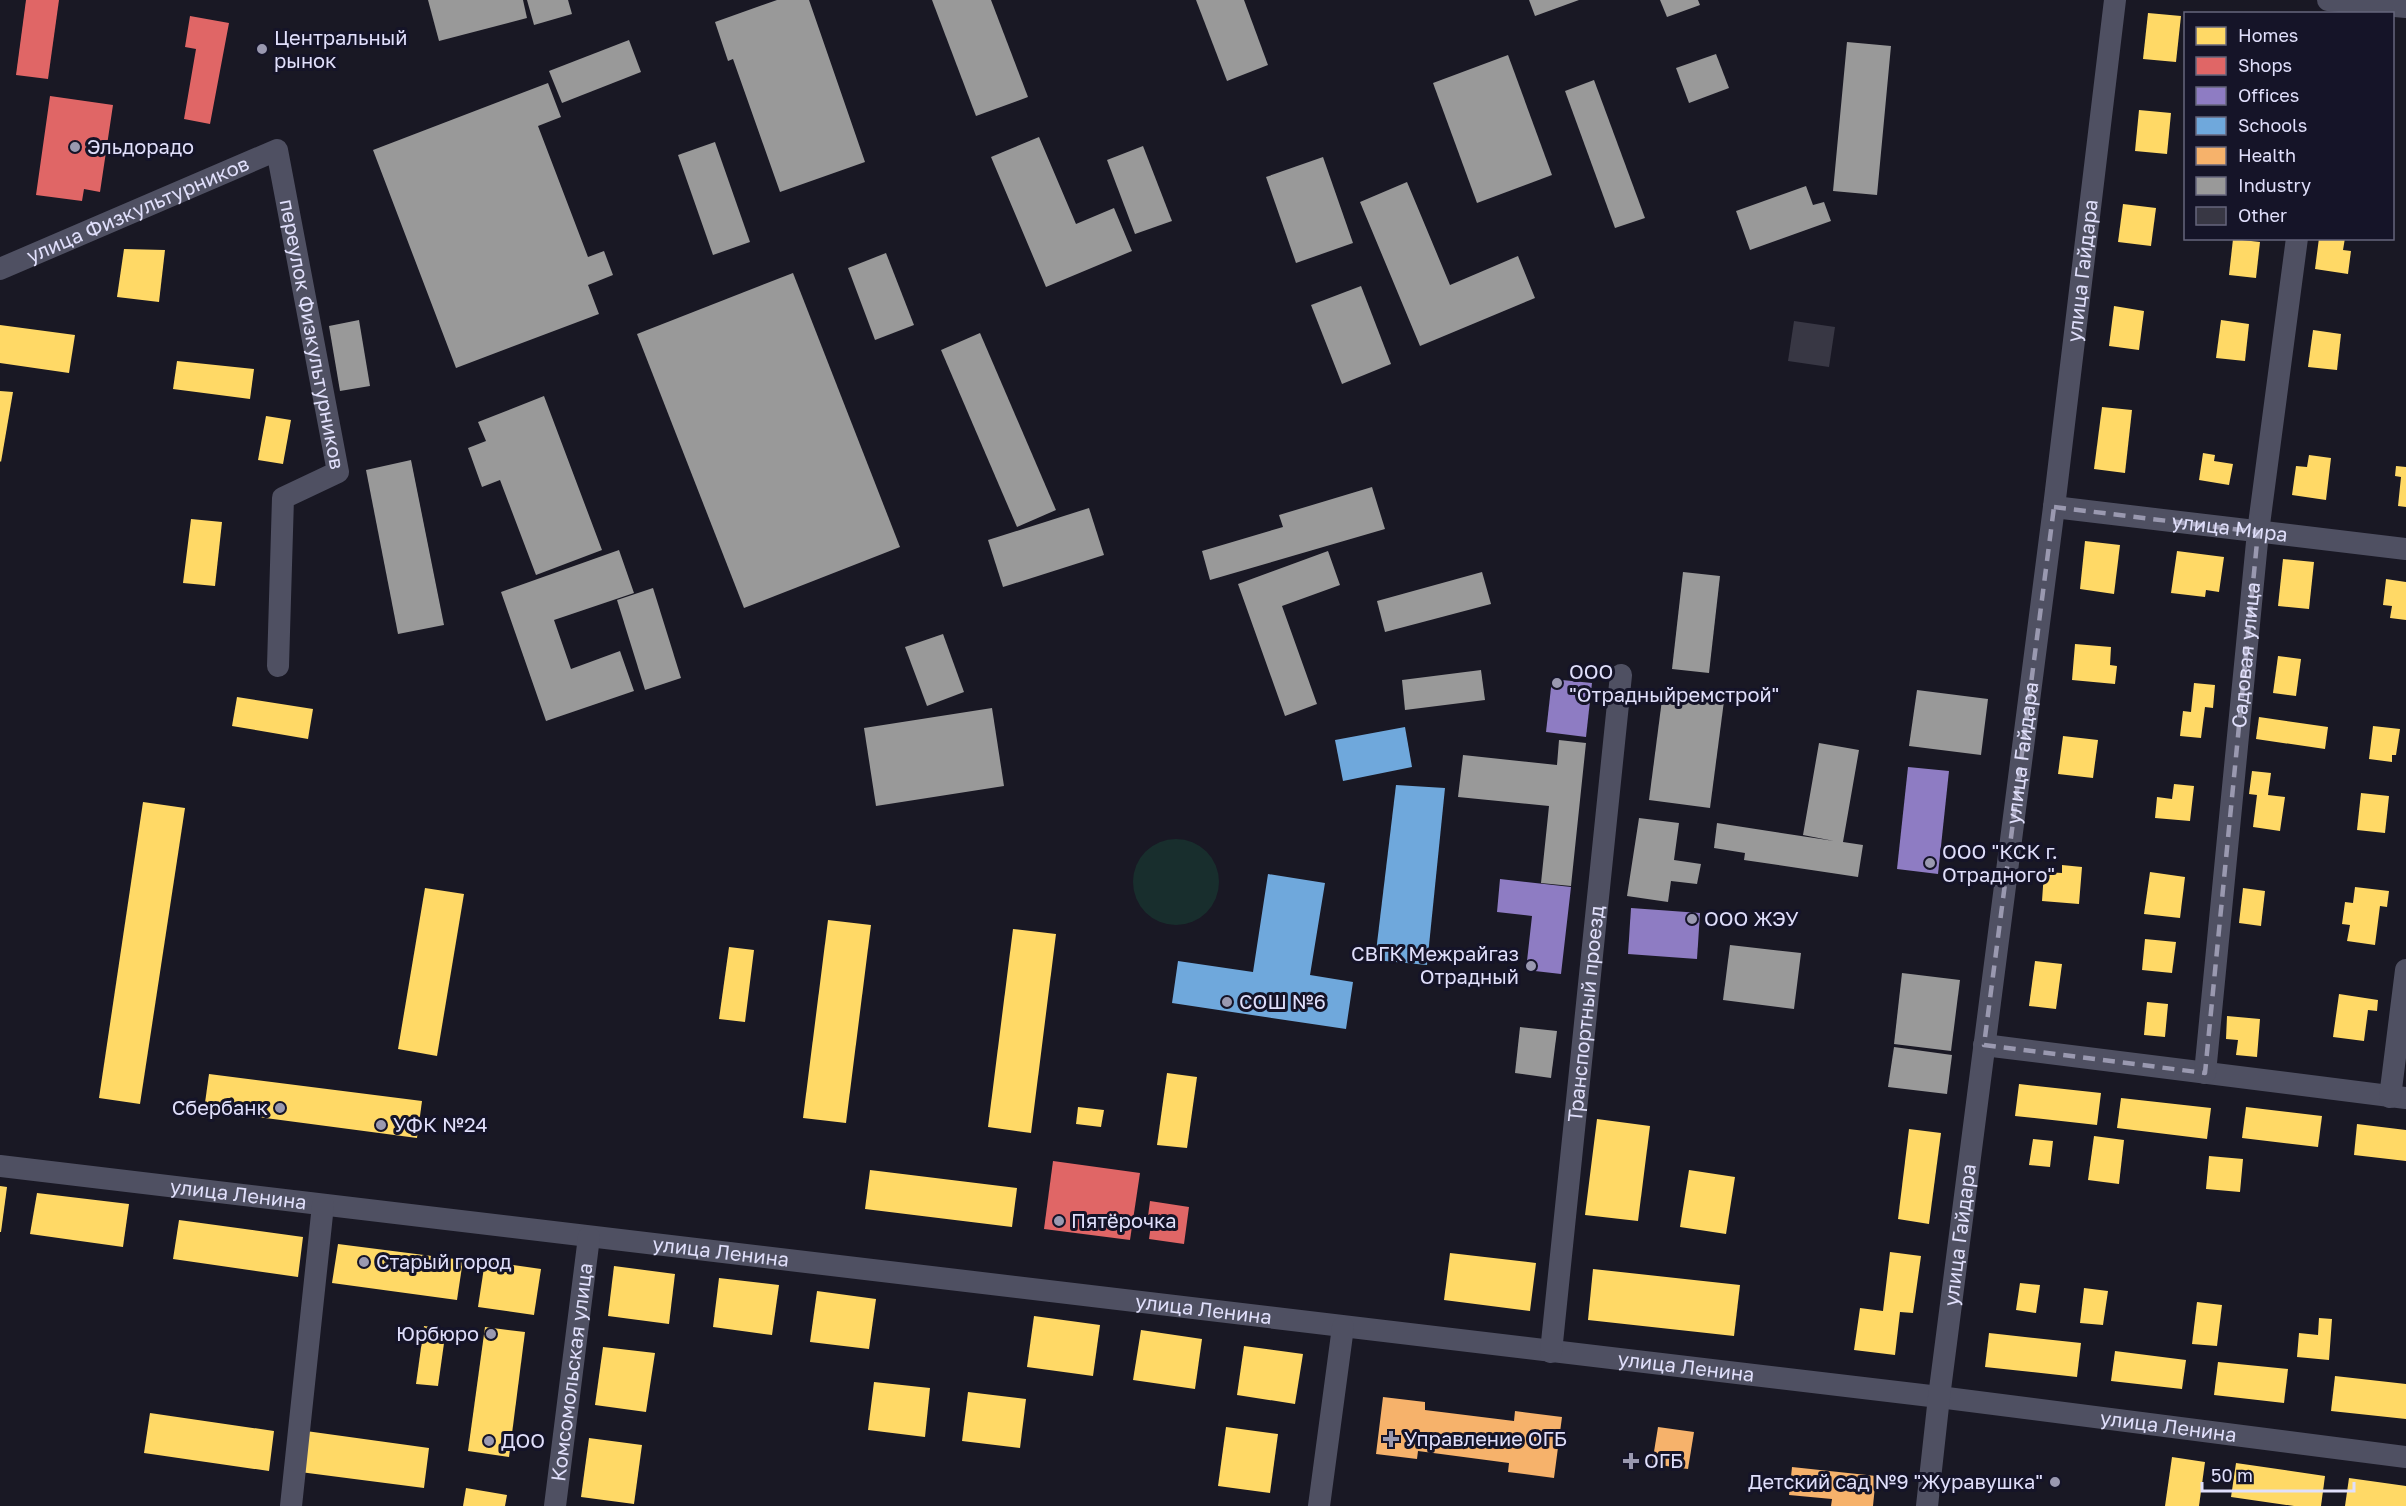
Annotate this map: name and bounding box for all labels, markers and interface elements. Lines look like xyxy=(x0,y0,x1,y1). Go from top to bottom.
legend xyxy=(2184,12,2394,240)
text: Homes xyxy=(2238,24,2298,46)
place label: Центральный рынок xyxy=(274,25,408,72)
marker: Центральный рынок xyxy=(255,42,269,56)
text: Shops xyxy=(2238,54,2292,76)
text: Offices xyxy=(2238,84,2299,106)
text: Schools xyxy=(2238,114,2307,136)
place label: Эльдорадо xyxy=(87,134,194,158)
marker: Эльдорадо xyxy=(68,140,82,154)
text: Health xyxy=(2238,144,2296,166)
street label: улица Физкультурников xyxy=(23,151,252,267)
text: Industry xyxy=(2238,174,2311,196)
street label: переулок Физкультурников xyxy=(276,197,350,471)
street label: улица Гайдара xyxy=(2061,198,2102,343)
text: Other xyxy=(2238,204,2287,226)
street label: улица Мира xyxy=(2171,508,2289,546)
street label: Садовая улица xyxy=(2226,581,2264,729)
place label: ООО "Отрадныйремстрой" xyxy=(1569,659,1779,706)
marker: ООО "Отрадныйремстрой" xyxy=(1550,676,1564,690)
street label: улица Гайдара xyxy=(2000,680,2042,826)
place label: ООО "КСК г. Отрадного" xyxy=(1942,839,2058,886)
marker: ООО "КСК г. Отрадного" xyxy=(1923,856,1937,870)
street label: Транспортный проезд xyxy=(1562,904,1608,1123)
place label: ООО ЖЭУ xyxy=(1704,906,1799,930)
marker: ООО ЖЭУ xyxy=(1685,912,1699,926)
place label: СВГК Межрайгаз Отрадный xyxy=(1351,941,1519,988)
marker: СВГК Межрайгаз Отрадный xyxy=(1524,959,1538,973)
place label: СОШ №6 xyxy=(1239,989,1326,1013)
marker: СОШ №6 xyxy=(1220,995,1234,1009)
place label: Сбербанк xyxy=(172,1095,268,1119)
marker: Сбербанк xyxy=(273,1101,287,1115)
place label: УФК №24 xyxy=(393,1112,488,1136)
marker: УФК №24 xyxy=(374,1118,388,1132)
street label: улица Гайдара xyxy=(1938,1162,1980,1308)
street label: улица Ленина xyxy=(169,1173,308,1213)
place label: Пятёрочка xyxy=(1071,1208,1177,1232)
marker: Пятёрочка xyxy=(1052,1214,1066,1228)
street label: улица Ленина xyxy=(651,1231,791,1271)
place label: Старый город xyxy=(376,1249,512,1273)
marker: Старый город xyxy=(357,1255,371,1269)
street label: Комсомольская улица xyxy=(545,1261,597,1483)
street label: улица Ленина xyxy=(1134,1288,1273,1328)
place label: Юрбюро xyxy=(396,1321,479,1345)
marker: Юрбюро xyxy=(484,1327,498,1341)
street label: улица Ленина xyxy=(1617,1346,1756,1386)
street label: улица Ленина xyxy=(2099,1405,2238,1446)
place label: Управление ОГБ xyxy=(1404,1426,1567,1450)
place label: ДОО xyxy=(501,1428,545,1452)
marker: Управление ОГБ xyxy=(1382,1430,1400,1448)
marker: ДОО xyxy=(482,1434,496,1448)
place label: ОГБ xyxy=(1644,1448,1683,1472)
marker: ОГБ xyxy=(1622,1452,1640,1470)
scale bar xyxy=(2202,1455,2354,1493)
text: 50 m xyxy=(2211,1464,2253,1486)
place label: Детский сад №9 "Журавушка" xyxy=(1748,1469,2043,1493)
marker: Детский сад №9 "Журавушка" xyxy=(2048,1475,2062,1489)

